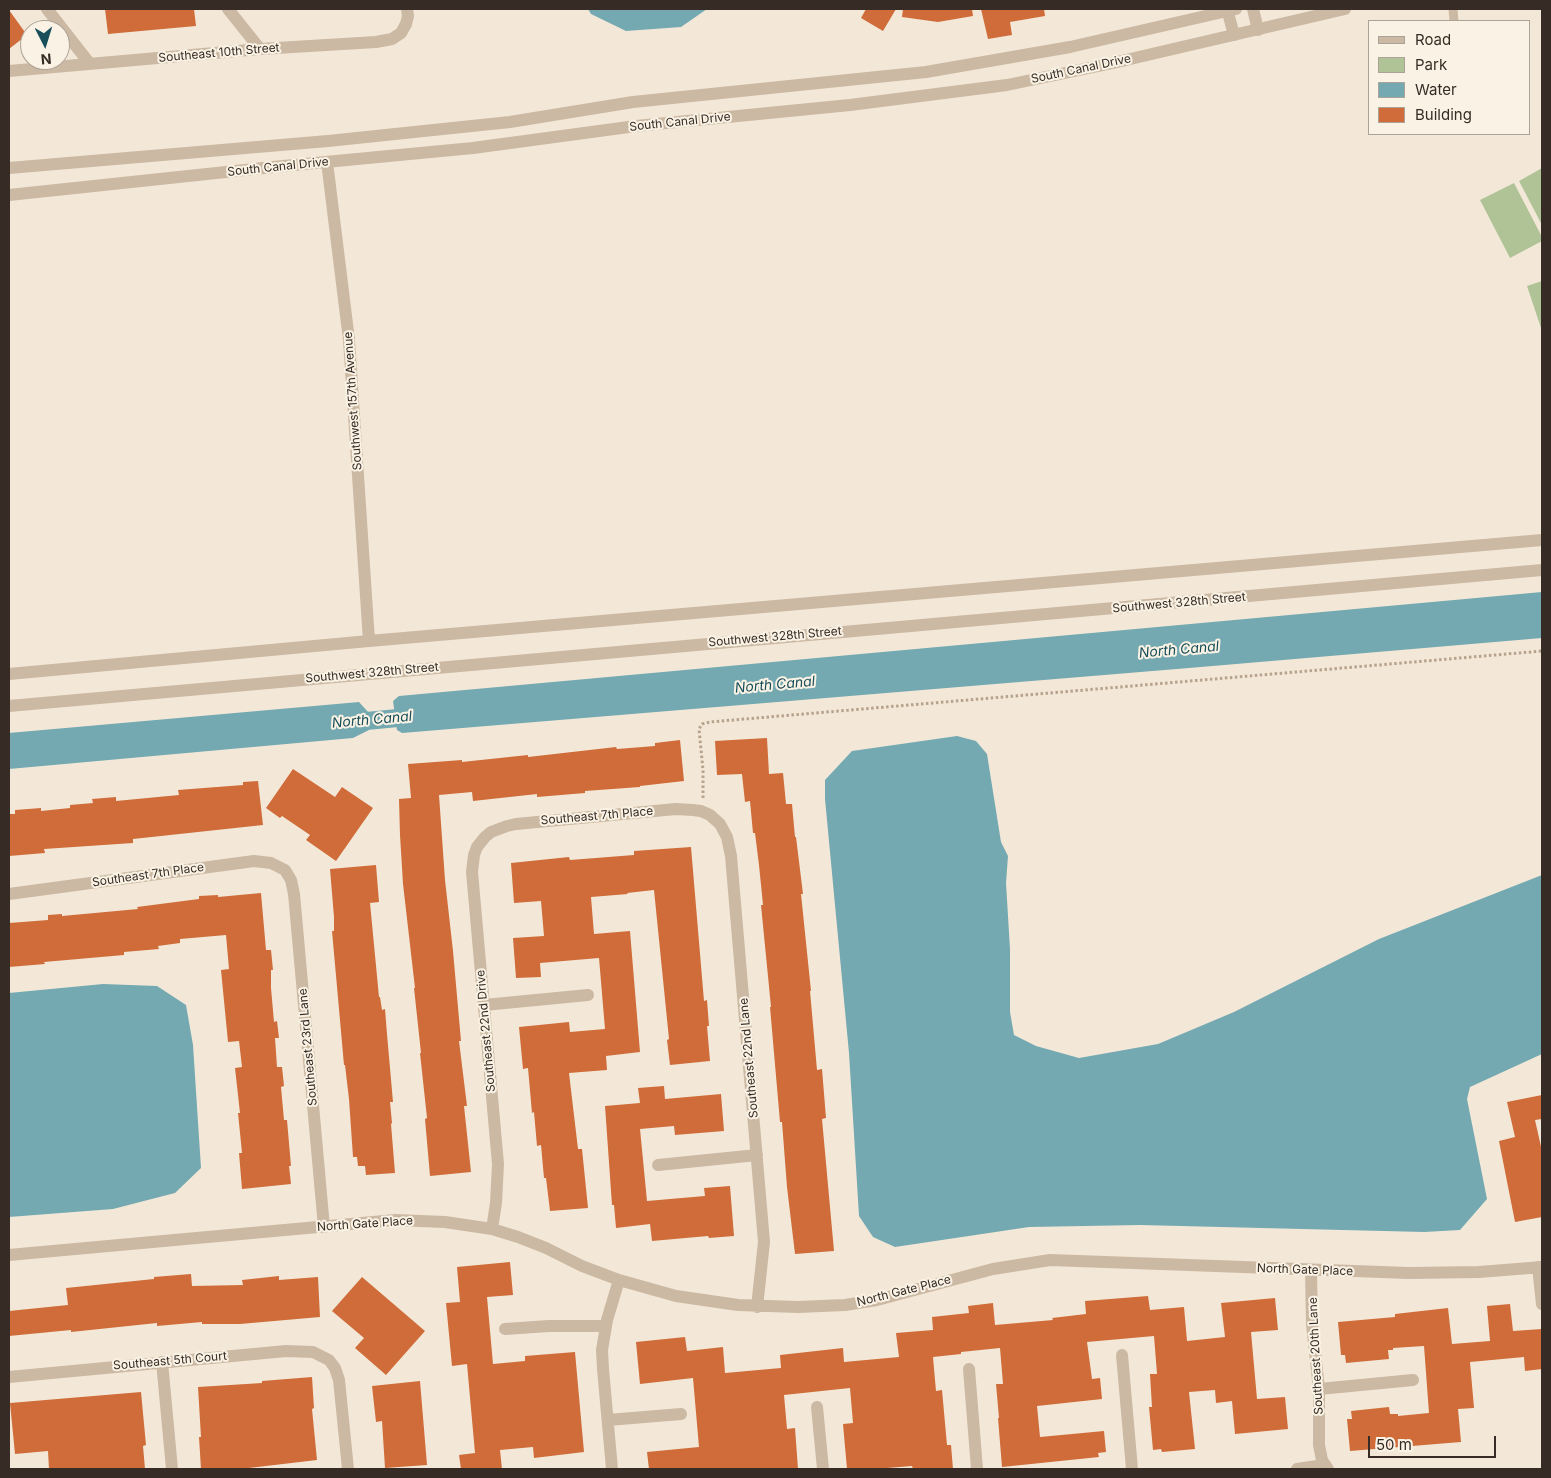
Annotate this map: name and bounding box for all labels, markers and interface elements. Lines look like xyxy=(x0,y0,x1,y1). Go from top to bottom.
north arrow xyxy=(20,20,70,70)
legend xyxy=(1368,20,1531,135)
text: Road xyxy=(1415,30,1451,49)
street label: Southeast 10th Street xyxy=(158,41,280,65)
text: N xyxy=(40,51,52,68)
street label: South Canal Drive xyxy=(1030,51,1132,87)
text: Park xyxy=(1415,55,1447,74)
text: Water xyxy=(1415,80,1457,99)
text: Building xyxy=(1415,105,1472,124)
street label: South Canal Drive xyxy=(629,110,731,134)
street label: South Canal Drive xyxy=(227,155,329,179)
street label: Southwest 157th Avenue xyxy=(341,331,365,471)
street label: Southwest 328th Street xyxy=(1112,590,1246,616)
street label: Southwest 328th Street xyxy=(708,624,842,650)
water label: North Canal xyxy=(1138,638,1220,662)
street label: Southwest 328th Street xyxy=(305,660,439,686)
water label: North Canal xyxy=(734,673,816,697)
water label: North Canal xyxy=(331,708,413,732)
street label: Southeast 7th Place xyxy=(540,804,654,828)
street label: Southeast 7th Place xyxy=(91,860,205,890)
street label: Southeast 22nd Drive xyxy=(473,969,499,1093)
street label: Southeast 23rd Lane xyxy=(296,988,320,1106)
street label: Southeast 22nd Lane xyxy=(737,997,761,1119)
street label: North Gate Place xyxy=(316,1213,414,1235)
street label: North Gate Place xyxy=(1257,1261,1353,1279)
street label: North Gate Place xyxy=(856,1272,952,1310)
street label: Southeast 20th Lane xyxy=(1306,1297,1326,1415)
street label: Southeast 5th Court xyxy=(113,1349,227,1373)
scale bar xyxy=(1371,1426,1498,1458)
text: 50 m xyxy=(1376,1435,1412,1454)

